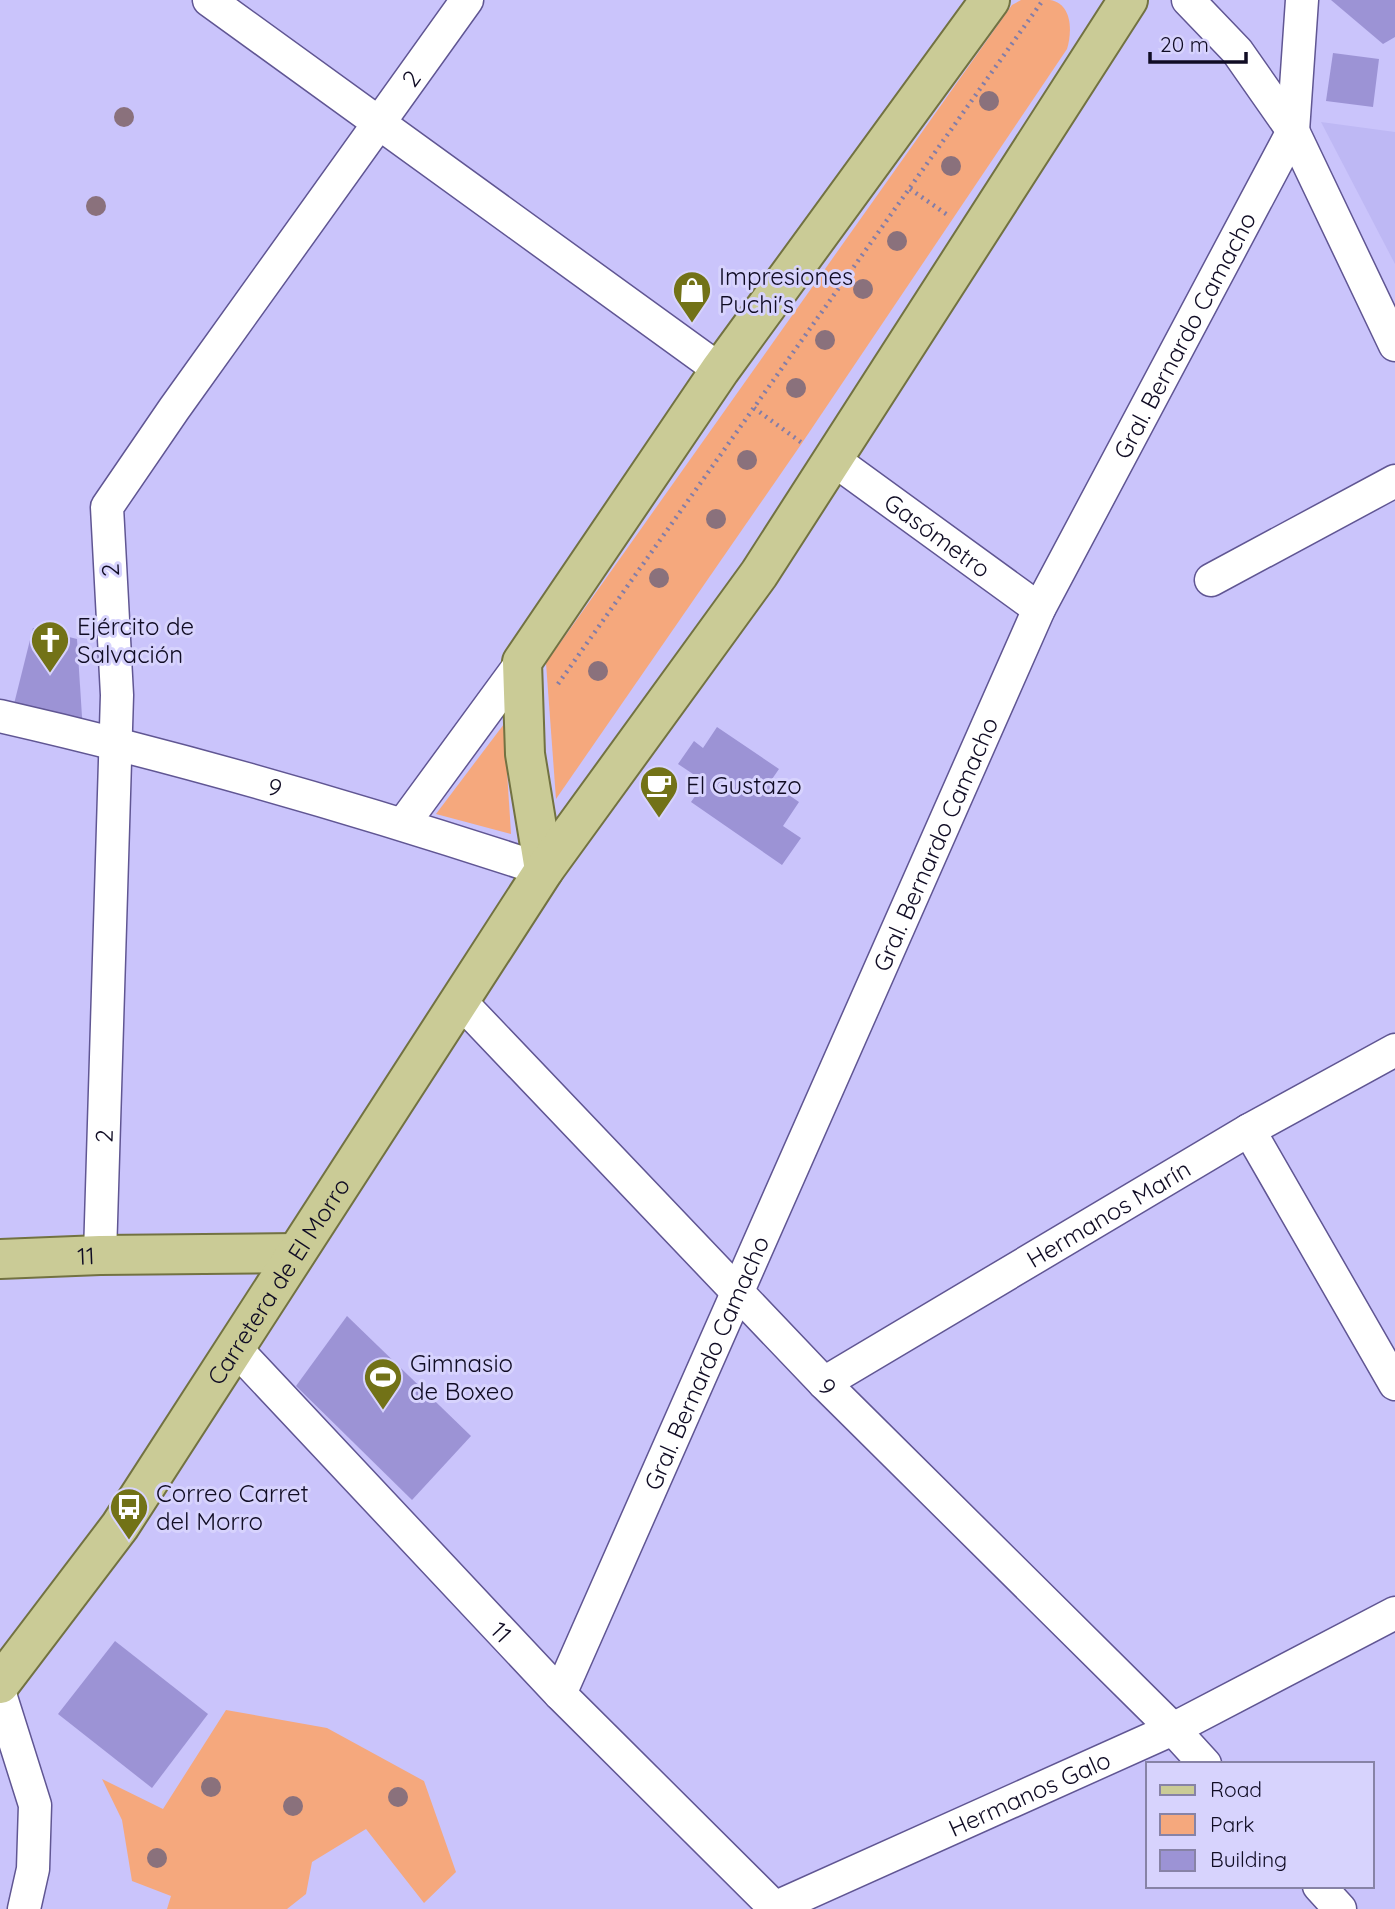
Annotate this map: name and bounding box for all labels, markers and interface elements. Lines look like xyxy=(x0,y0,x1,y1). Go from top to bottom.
scale bar xyxy=(1150,21,1246,65)
text: 20 m xyxy=(1160,31,1209,57)
street label: 2 xyxy=(395,64,427,92)
street label: Gral. Bernardo Camacho xyxy=(1107,207,1262,464)
place label: Impresiones Puchi's xyxy=(719,261,853,319)
shop icon: Impresiones Puchi's xyxy=(671,269,713,324)
street label: Gasómetro xyxy=(879,487,997,584)
street label: 2 xyxy=(95,563,125,577)
place label: Ejército de Salvación xyxy=(77,611,194,669)
church icon: Ejército de Salvación xyxy=(29,619,71,674)
street label: Gral. Bernardo Camacho xyxy=(866,712,1004,976)
cafe icon: El Gustazo xyxy=(638,764,680,819)
place label: El Gustazo xyxy=(686,770,802,800)
street label: 9 xyxy=(264,771,286,803)
street label: 2 xyxy=(88,1129,119,1143)
street label: Hermanos Marín xyxy=(1021,1153,1196,1274)
street label: Carretera de El Morro xyxy=(200,1172,356,1390)
street label: Gral. Bernardo Camacho xyxy=(637,1231,775,1495)
street label: 11 xyxy=(76,1240,95,1271)
place label: Gimnasio de Boxeo xyxy=(410,1348,514,1406)
sports icon: Gimnasio de Boxeo xyxy=(362,1356,404,1411)
street label: 9 xyxy=(812,1371,843,1402)
place label: Correo Carret del Morro xyxy=(156,1478,309,1536)
bus stop icon: Correo Carret del Morro xyxy=(108,1486,150,1541)
street label: 11 xyxy=(485,1615,519,1649)
street label: Hermanos Galo xyxy=(944,1744,1115,1843)
legend xyxy=(1146,1762,1374,1888)
text: Road xyxy=(1210,1776,1262,1802)
text: Park xyxy=(1210,1811,1254,1837)
text: Building xyxy=(1210,1846,1287,1872)

